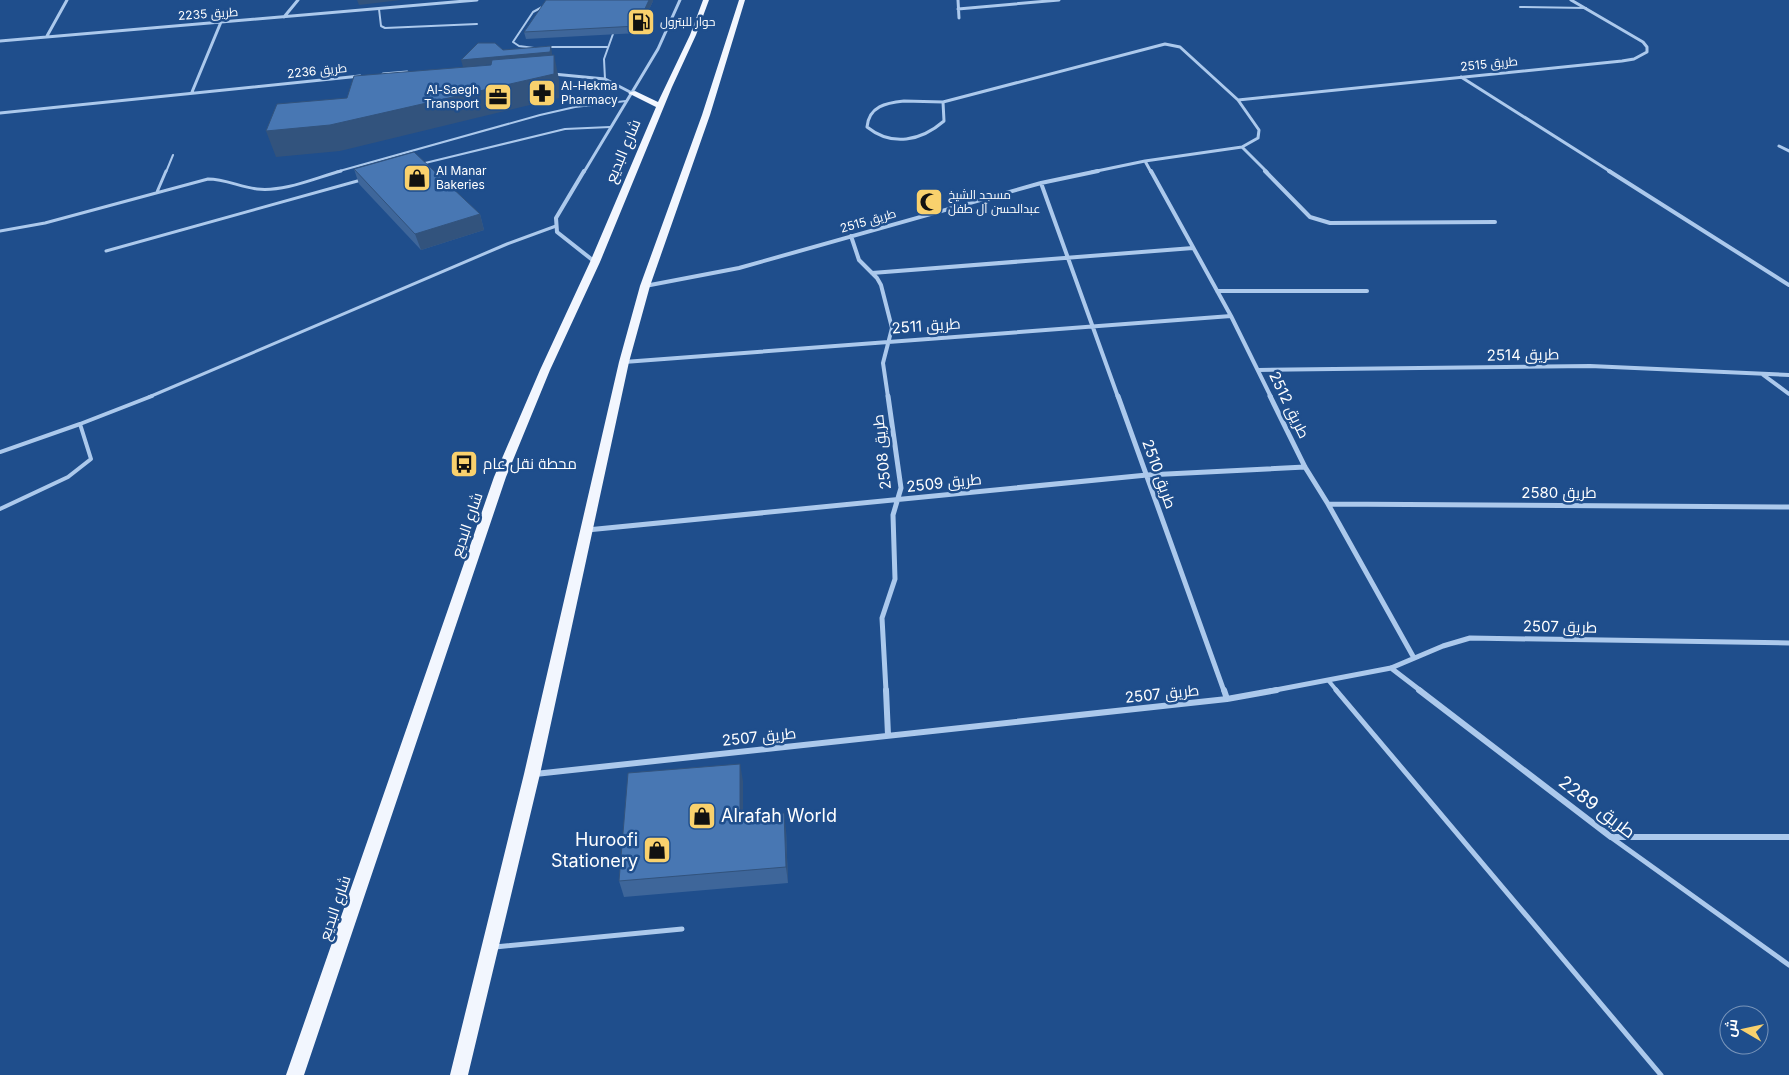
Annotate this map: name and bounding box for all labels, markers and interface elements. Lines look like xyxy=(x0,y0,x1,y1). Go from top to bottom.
street label: طريق 2235 xyxy=(177,4,239,23)
fuel station icon: حوار للبترول xyxy=(626,7,656,37)
place label: حوار للبترول xyxy=(660,14,716,29)
street label: طريق 2515 xyxy=(1460,53,1518,74)
street label: طريق 2236 xyxy=(286,60,348,81)
pharmacy icon: Al-Hekma Pharmacy xyxy=(527,78,557,108)
place label: Al-Hekma Pharmacy xyxy=(561,78,618,107)
place label: Al-Saegh Transport xyxy=(424,82,479,111)
office icon: Al-Saegh Transport xyxy=(483,82,513,112)
street label: شارع البديع xyxy=(601,116,646,186)
shop icon: Al Manar Bakeries xyxy=(402,163,432,193)
place label: Al Manar Bakeries xyxy=(436,163,487,192)
mosque icon: مسجد الشيخ عبدالحسن آل طفل xyxy=(914,187,944,217)
place label: مسجد الشيخ عبدالحسن آل طفل xyxy=(948,187,1040,216)
street label: طريق 2515 xyxy=(838,205,898,236)
street label: طريق 2511 xyxy=(891,314,961,338)
street label: طريق 2514 xyxy=(1487,344,1559,366)
street label: طريق 2512 xyxy=(1264,368,1314,442)
street label: طريق 2508 xyxy=(868,413,896,491)
street label: طريق 2510 xyxy=(1137,437,1181,511)
bus stop icon: محطة نقل عام xyxy=(449,449,479,479)
place label: محطة نقل عام xyxy=(483,454,577,474)
street label: طريق 2509 xyxy=(905,469,983,497)
street label: طريق 2580 xyxy=(1521,483,1597,503)
street label: شارع البديع xyxy=(447,490,488,560)
street label: طريق 2507 xyxy=(1523,616,1597,638)
street label: طريق 2507 xyxy=(1124,680,1200,708)
street label: طريق 2507 xyxy=(721,723,797,751)
street label: طريق 2289 xyxy=(1554,771,1640,844)
shop icon: Alrafah World xyxy=(687,801,717,831)
place label: Alrafah World xyxy=(721,805,837,826)
place label: Huroofi Stationery xyxy=(551,829,638,871)
shop icon: Huroofi Stationery xyxy=(642,835,672,865)
street label: شارع البديع xyxy=(315,873,356,943)
north arrow xyxy=(1719,1005,1769,1055)
text: ش xyxy=(1721,1018,1741,1038)

